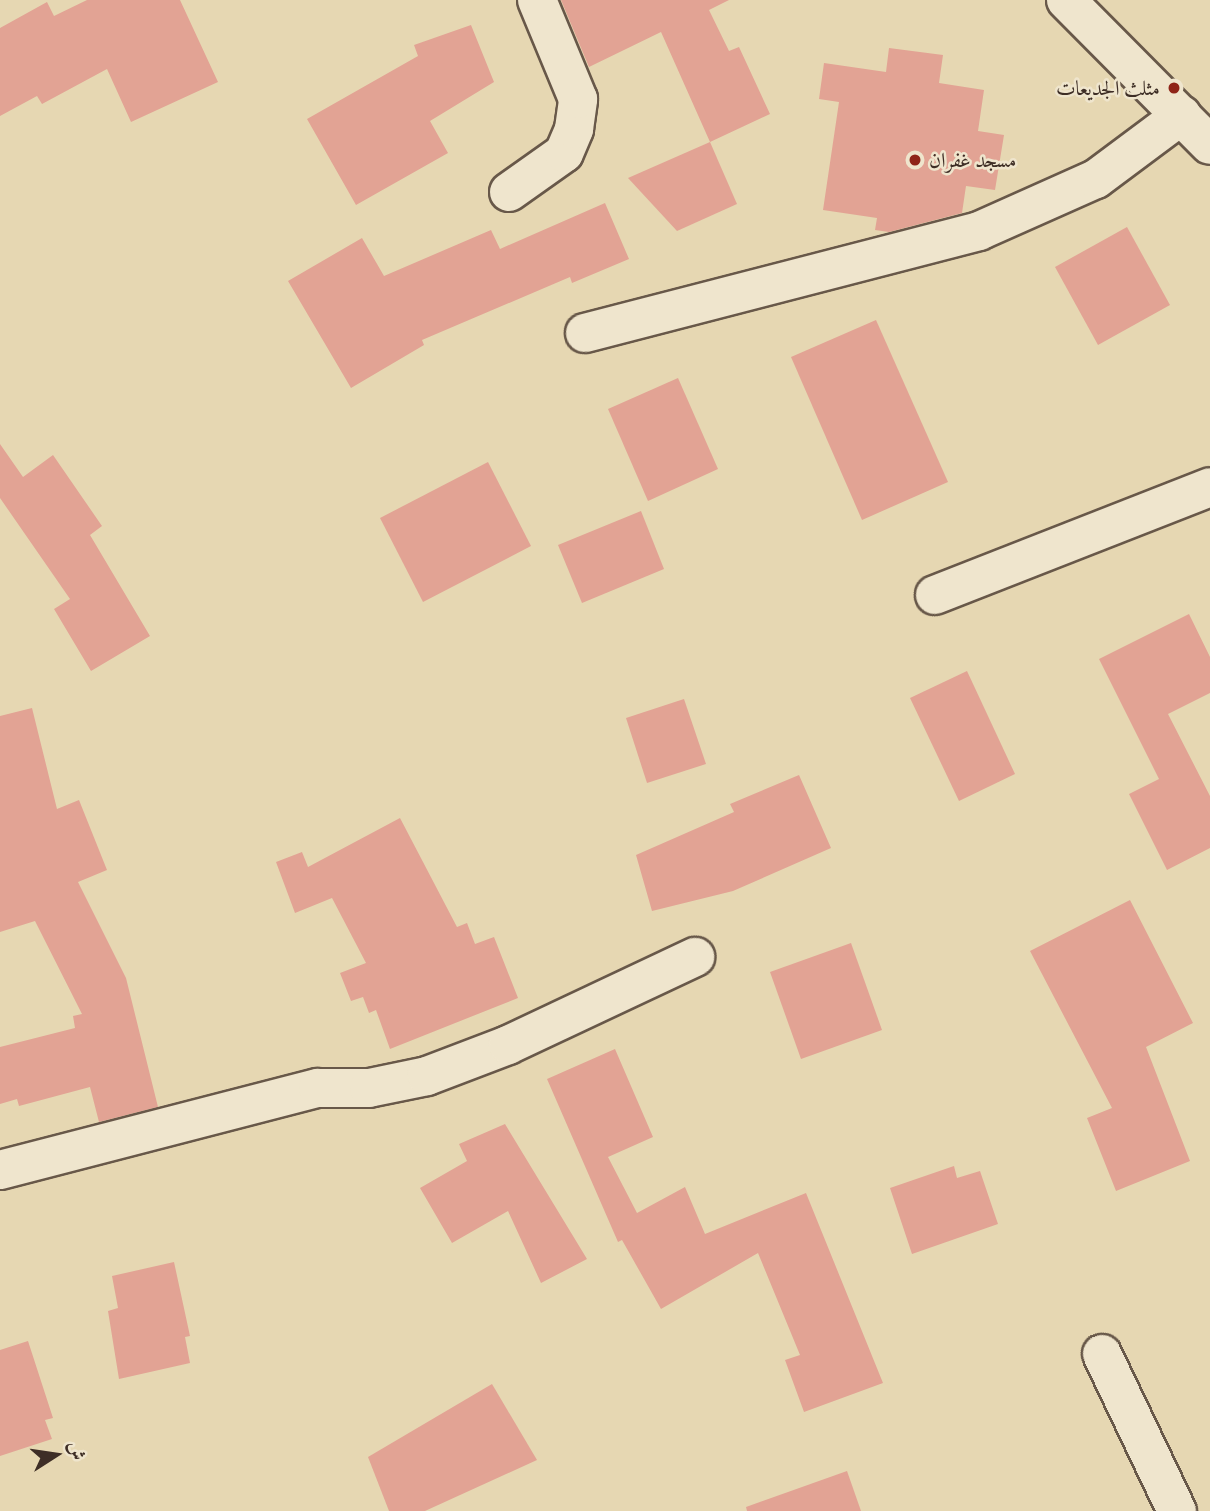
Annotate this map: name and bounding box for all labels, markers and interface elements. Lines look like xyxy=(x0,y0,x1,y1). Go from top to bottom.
place label: مثلث الجديعات xyxy=(1056,75,1160,101)
marker: مثلث الجديعات xyxy=(1166,80,1182,96)
place label: مسجد غفران xyxy=(929,147,1016,173)
marker: مسجد غفران xyxy=(907,152,923,168)
north arrow xyxy=(21,1420,91,1490)
text: ش xyxy=(64,1439,89,1462)

